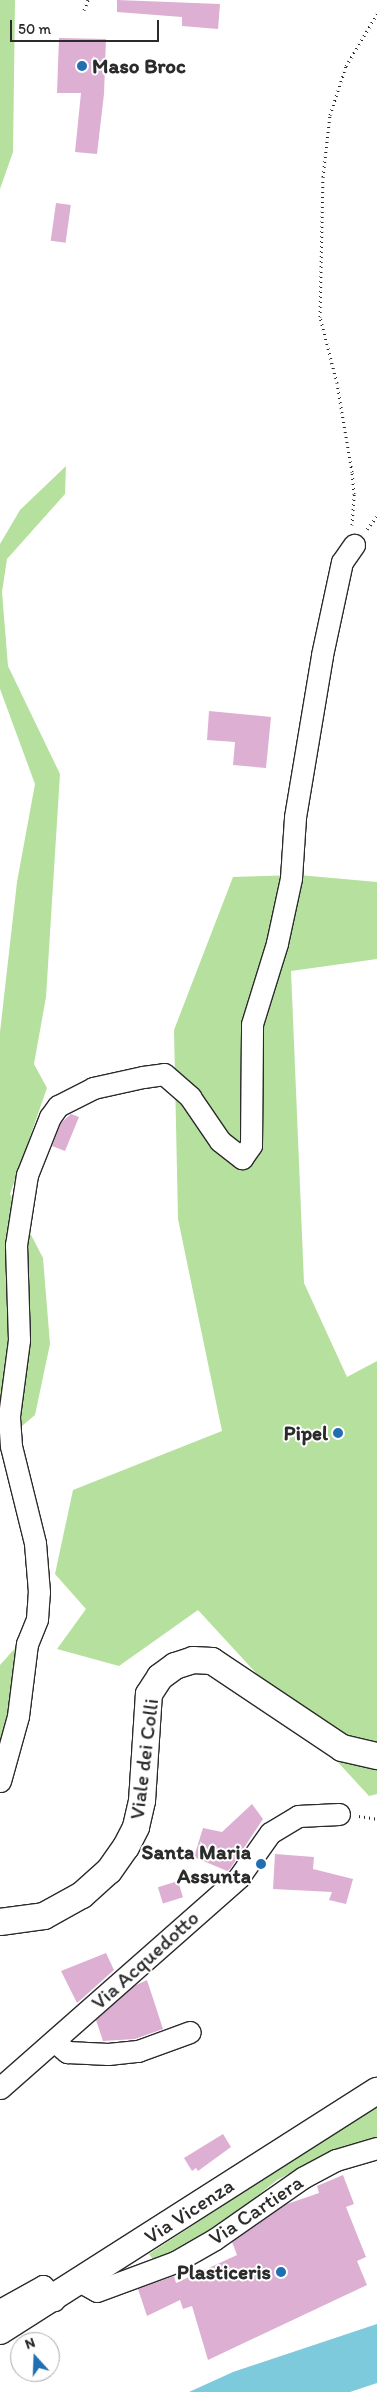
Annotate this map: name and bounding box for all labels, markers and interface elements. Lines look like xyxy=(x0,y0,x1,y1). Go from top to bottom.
scale bar xyxy=(12,10,161,42)
text: 50 m xyxy=(18,20,51,38)
place label: Maso Broc xyxy=(92,53,186,79)
marker: Maso Broc xyxy=(76,60,88,72)
place label: Pipel xyxy=(284,1420,328,1446)
marker: Pipel xyxy=(332,1427,344,1439)
street label: Viale dei Colli xyxy=(124,1697,164,1821)
place label: Santa Maria Assunta xyxy=(141,1839,251,1889)
marker: Santa Maria Assunta xyxy=(255,1858,267,1870)
street label: Via Acquedotto xyxy=(86,1905,204,2015)
street label: Via Cartiera xyxy=(204,2169,308,2251)
street label: Via Vicenza xyxy=(139,2173,239,2249)
place label: Plasticeris xyxy=(177,2259,271,2285)
marker: Plasticeris xyxy=(275,2266,287,2278)
north arrow xyxy=(10,2332,60,2382)
text: N xyxy=(23,2334,37,2353)

